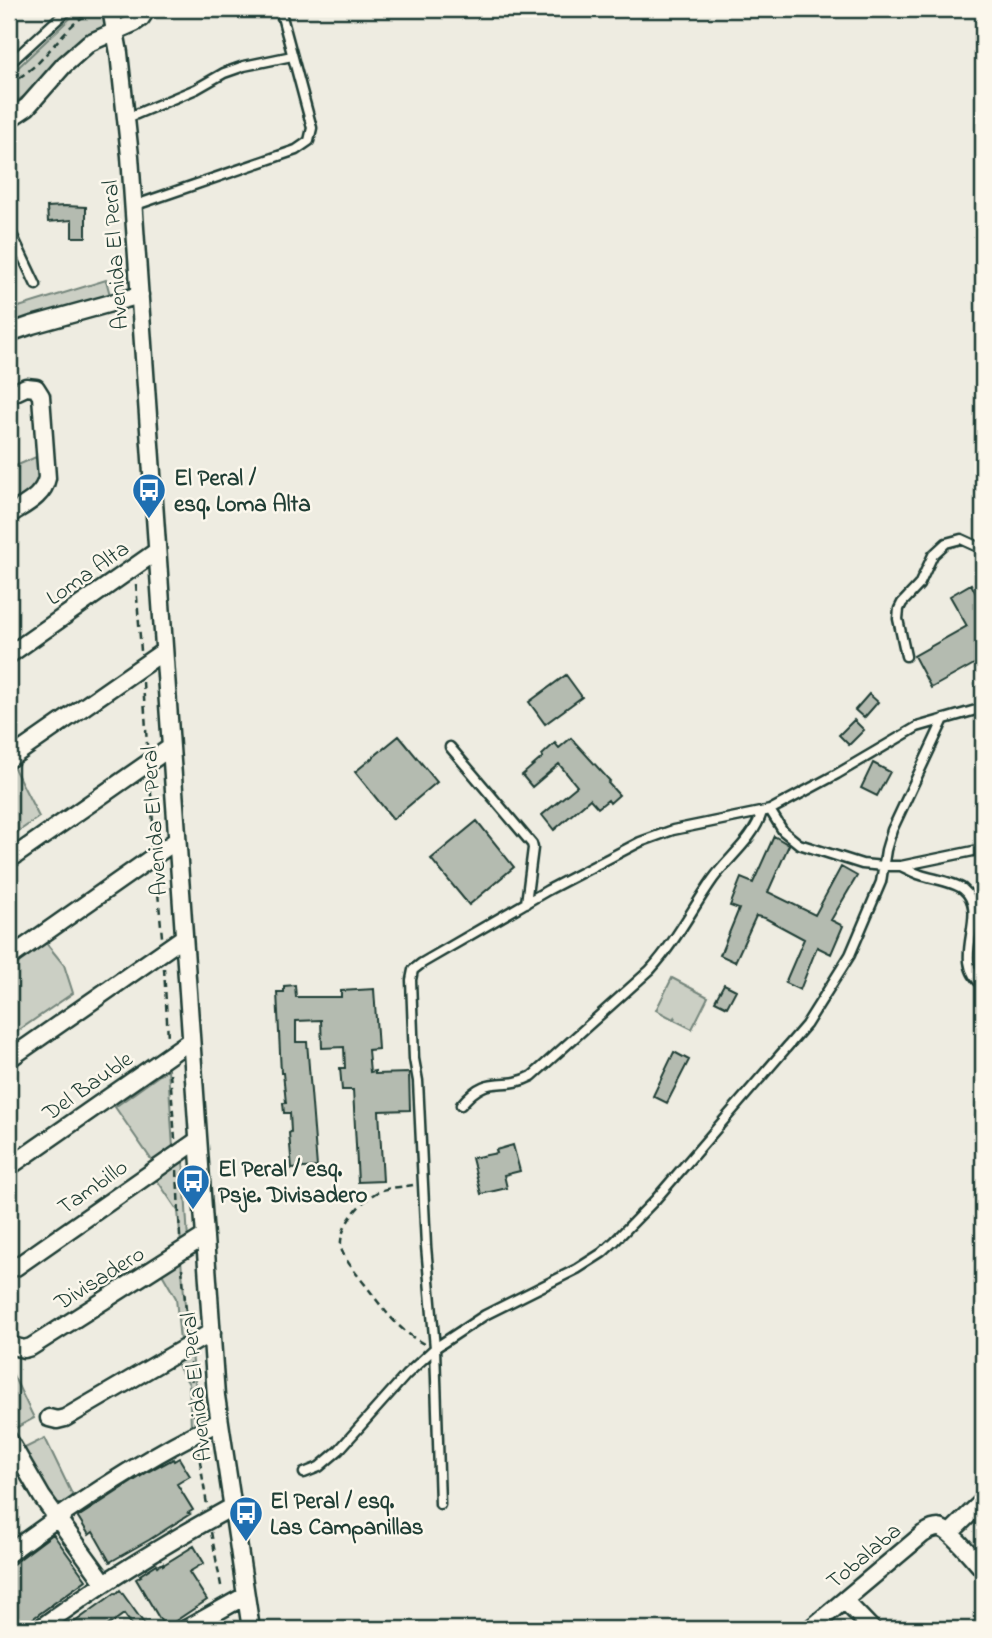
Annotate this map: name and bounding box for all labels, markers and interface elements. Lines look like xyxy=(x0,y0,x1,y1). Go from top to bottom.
street label: Avenida El Peral xyxy=(95,179,138,331)
place label: El Peral / esq. Loma Alta xyxy=(174,463,311,522)
bus stop icon: El Peral / esq. Loma Alta xyxy=(130,471,168,520)
street label: Loma Alta xyxy=(40,533,137,615)
street label: Avenida El Peral xyxy=(134,745,177,897)
street label: Del Bauble xyxy=(36,1043,141,1131)
street label: Tambillo xyxy=(51,1152,135,1224)
place label: El Peral / esq. Psje. Divisadero xyxy=(218,1154,368,1213)
bus stop icon: El Peral / esq. Psje. Divisadero xyxy=(174,1162,212,1211)
street label: Divisadero xyxy=(48,1238,152,1320)
street label: Avenida El Peral xyxy=(173,1311,222,1463)
place label: El Peral / esq. Las Campanillas xyxy=(270,1486,424,1545)
bus stop icon: El Peral / esq. Las Campanillas xyxy=(227,1494,265,1543)
street label: Tobalaba xyxy=(820,1516,909,1598)

